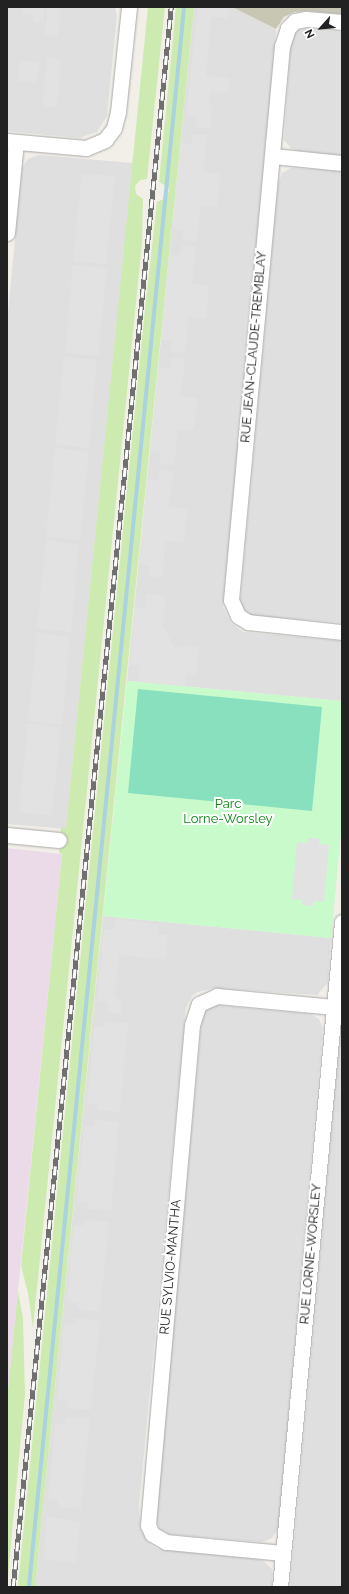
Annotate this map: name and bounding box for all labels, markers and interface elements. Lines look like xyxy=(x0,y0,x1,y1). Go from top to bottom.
north arrow xyxy=(301,8,341,48)
text: N xyxy=(302,27,318,40)
street label: RUE JEAN-CLAUDE-TREMBLAY xyxy=(238,250,270,444)
park label: Parc Lorne-Worsley xyxy=(183,797,273,828)
street label: RUE LORNE-WORSLEY xyxy=(297,1183,325,1325)
street label: RUE SYLVIO-MANTHA xyxy=(157,1199,185,1335)

